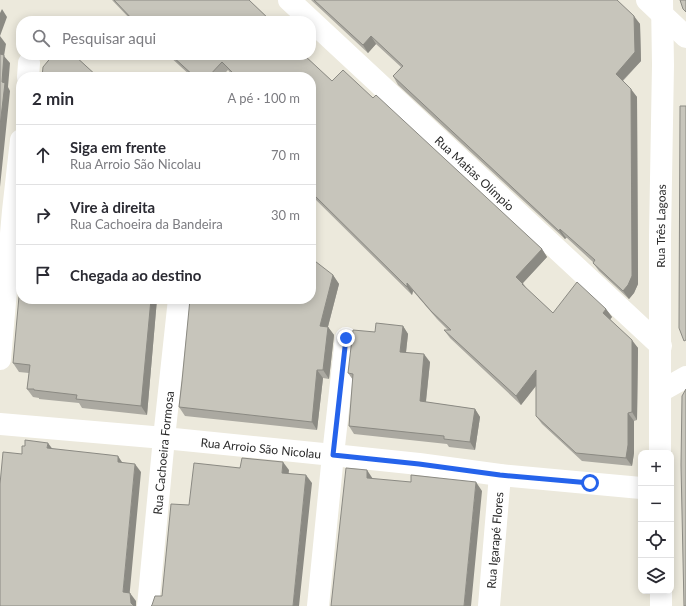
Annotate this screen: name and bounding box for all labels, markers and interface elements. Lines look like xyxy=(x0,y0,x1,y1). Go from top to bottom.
search box xyxy=(16,16,316,60)
icon: search xyxy=(30,27,52,49)
text: Pesquisar aqui xyxy=(62,29,156,47)
text: 2 min xyxy=(32,88,74,109)
text: A pé · 100 m xyxy=(227,90,300,106)
street label: Rua Matias Olímpio xyxy=(432,132,518,214)
text: Siga em frente xyxy=(70,138,166,156)
icon: ahead xyxy=(32,144,54,166)
text: 70 m xyxy=(271,147,300,163)
text: Rua Arroio São Nicolau xyxy=(70,156,201,172)
street label: Rua Três Lagoas xyxy=(653,184,668,268)
text: Vire à direita xyxy=(70,198,155,216)
icon: right xyxy=(32,204,54,226)
text: 30 m xyxy=(271,207,300,223)
text: Rua Cachoeira da Bandeira xyxy=(70,216,223,232)
icon: arrive xyxy=(32,264,54,286)
text: Chegada ao destino xyxy=(70,266,201,284)
route end xyxy=(337,329,355,347)
street label: Rua Cachoeira Formosa xyxy=(149,390,177,515)
street label: Rua Arroio São Nicolau xyxy=(200,434,322,461)
map controls xyxy=(638,450,674,594)
button: + xyxy=(638,450,674,486)
route start xyxy=(581,474,599,492)
button: − xyxy=(638,486,674,522)
street label: Rua Igarapé Flores xyxy=(483,491,506,589)
button: locate xyxy=(638,522,674,558)
button: layers xyxy=(638,558,674,594)

